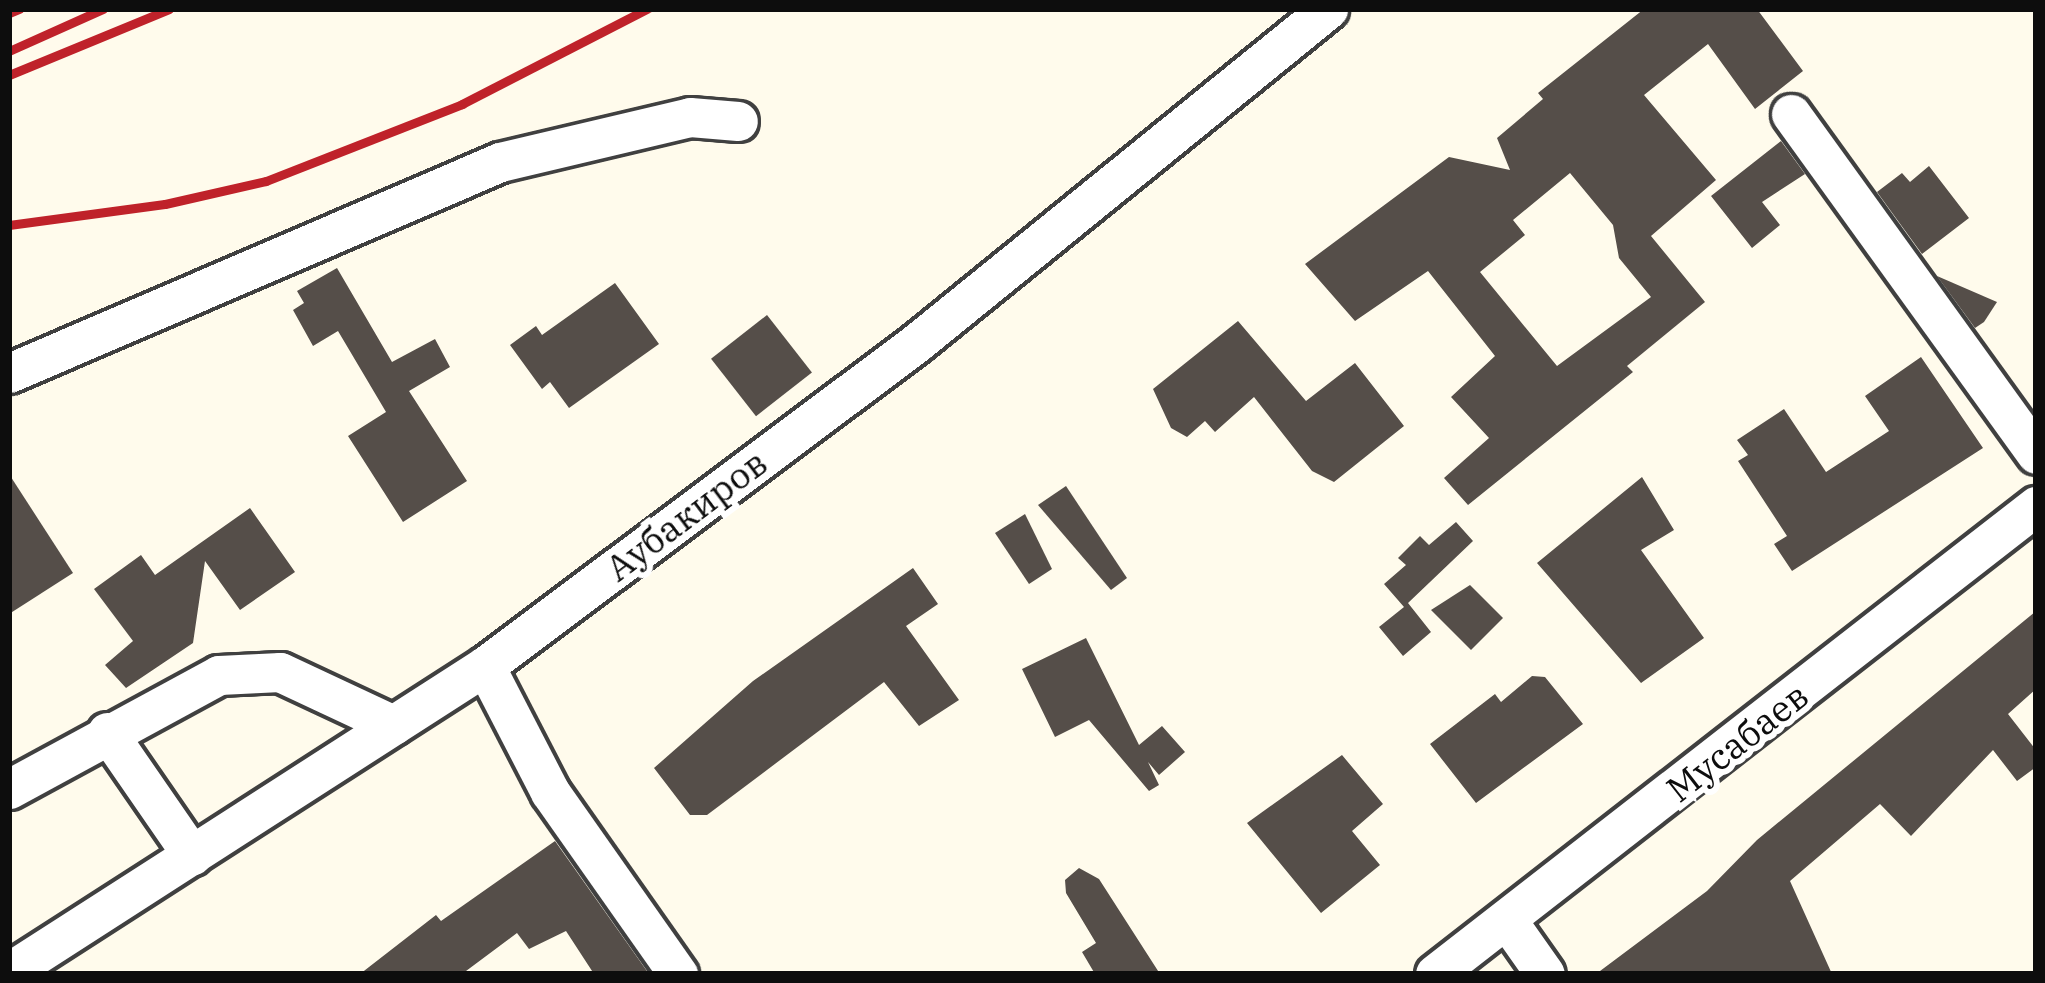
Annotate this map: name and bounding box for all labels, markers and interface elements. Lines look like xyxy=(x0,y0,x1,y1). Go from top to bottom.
street label: Аубакиров xyxy=(597,440,775,590)
street label: Мусабаев xyxy=(1658,673,1816,811)

